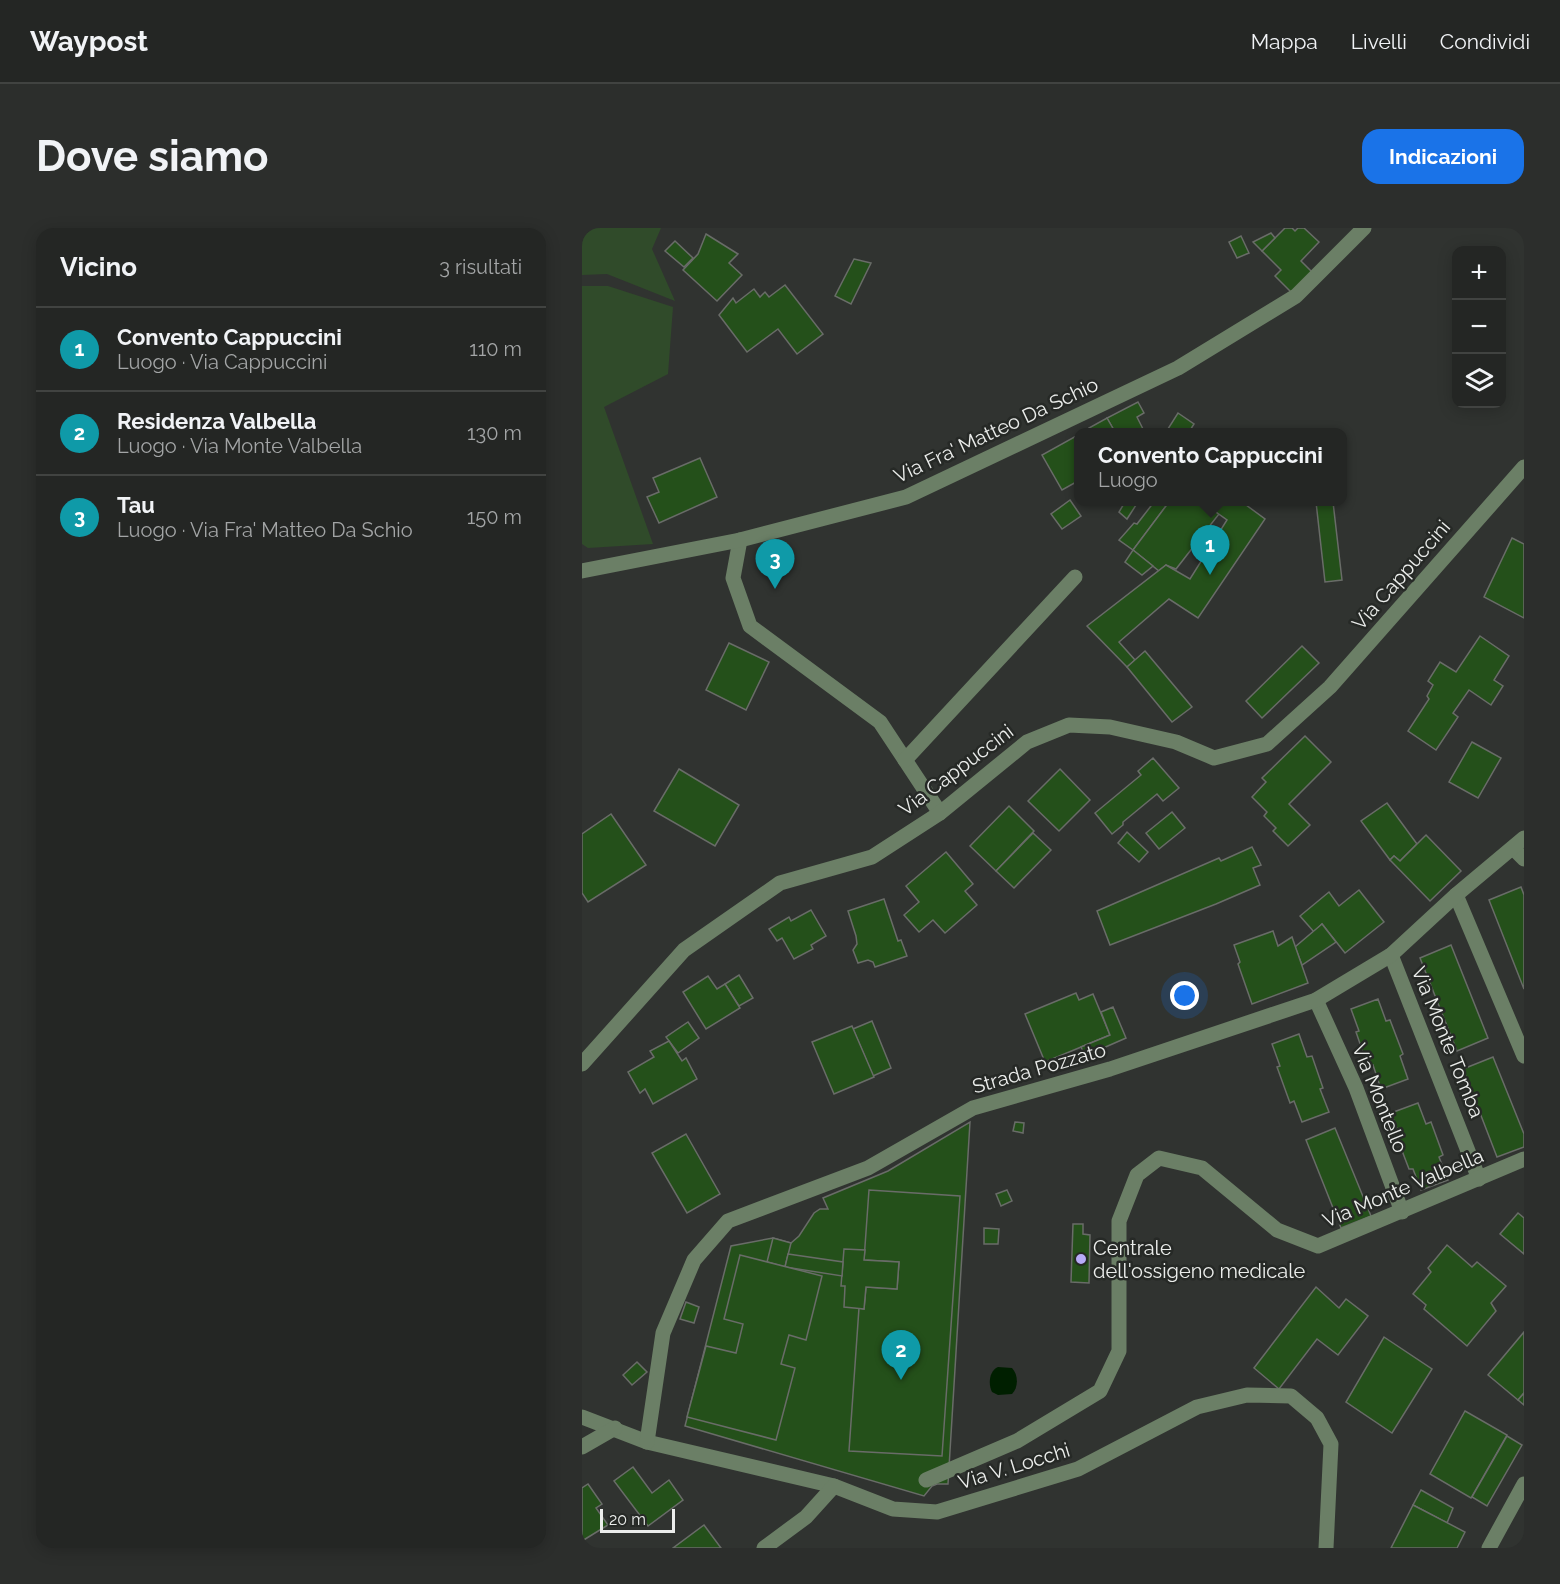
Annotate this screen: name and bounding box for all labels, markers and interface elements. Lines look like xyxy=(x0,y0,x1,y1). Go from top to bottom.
text: Waypost xyxy=(30,25,148,58)
text: Mappa xyxy=(1251,29,1318,54)
text: Livelli xyxy=(1351,29,1407,54)
text: Condividi xyxy=(1440,29,1530,54)
button: Indicazioni xyxy=(1362,129,1524,184)
text: Dove siamo xyxy=(36,132,268,181)
map controls xyxy=(1452,246,1506,408)
button: + xyxy=(1452,246,1506,300)
text: Vicino xyxy=(60,252,137,282)
text: 3 risultati xyxy=(439,255,522,279)
button: − xyxy=(1452,300,1506,354)
text: Convento Cappuccini xyxy=(117,324,342,350)
text: 1 xyxy=(75,337,84,361)
text: 110 m xyxy=(469,337,522,361)
text: Luogo · Via Cappuccini xyxy=(117,350,327,374)
button: layers xyxy=(1452,354,1506,408)
street label: Via Fra' Matteo Da Schio xyxy=(890,372,1102,488)
text: Residenza Valbella xyxy=(117,408,316,434)
text: 2 xyxy=(74,421,85,445)
text: 130 m xyxy=(467,421,522,445)
popup xyxy=(1074,428,1347,506)
text: Luogo · Via Monte Valbella xyxy=(117,434,362,458)
text: Convento Cappuccini xyxy=(1098,442,1323,468)
text: Luogo xyxy=(1098,468,1158,492)
text: Tau xyxy=(117,492,155,518)
text: 3 xyxy=(74,505,85,529)
text: 150 m xyxy=(467,505,522,529)
street label: Via Cappuccini xyxy=(1347,515,1455,635)
text: Luogo · Via Fra' Matteo Da Schio xyxy=(117,518,413,542)
pin: 1 xyxy=(1190,526,1230,575)
pin: 3 xyxy=(756,540,794,589)
street label: Via Cappuccini xyxy=(894,719,1018,821)
street label: Via Monte Tomba xyxy=(1407,963,1489,1121)
your location xyxy=(1170,981,1199,1010)
street label: Strada Pozzato xyxy=(969,1037,1109,1099)
street label: Via Montello xyxy=(1347,1040,1413,1156)
street label: Via Monte Valbella xyxy=(1319,1143,1487,1233)
place label: Centrale dell'ossigeno medicale xyxy=(1093,1236,1306,1283)
marker: Centrale dell'ossigeno medicale xyxy=(1074,1252,1088,1266)
pin: 2 xyxy=(882,1330,920,1380)
street label: Via V. Locchi xyxy=(955,1438,1073,1494)
scale bar xyxy=(600,1506,675,1534)
text: 20 m xyxy=(609,1510,646,1529)

